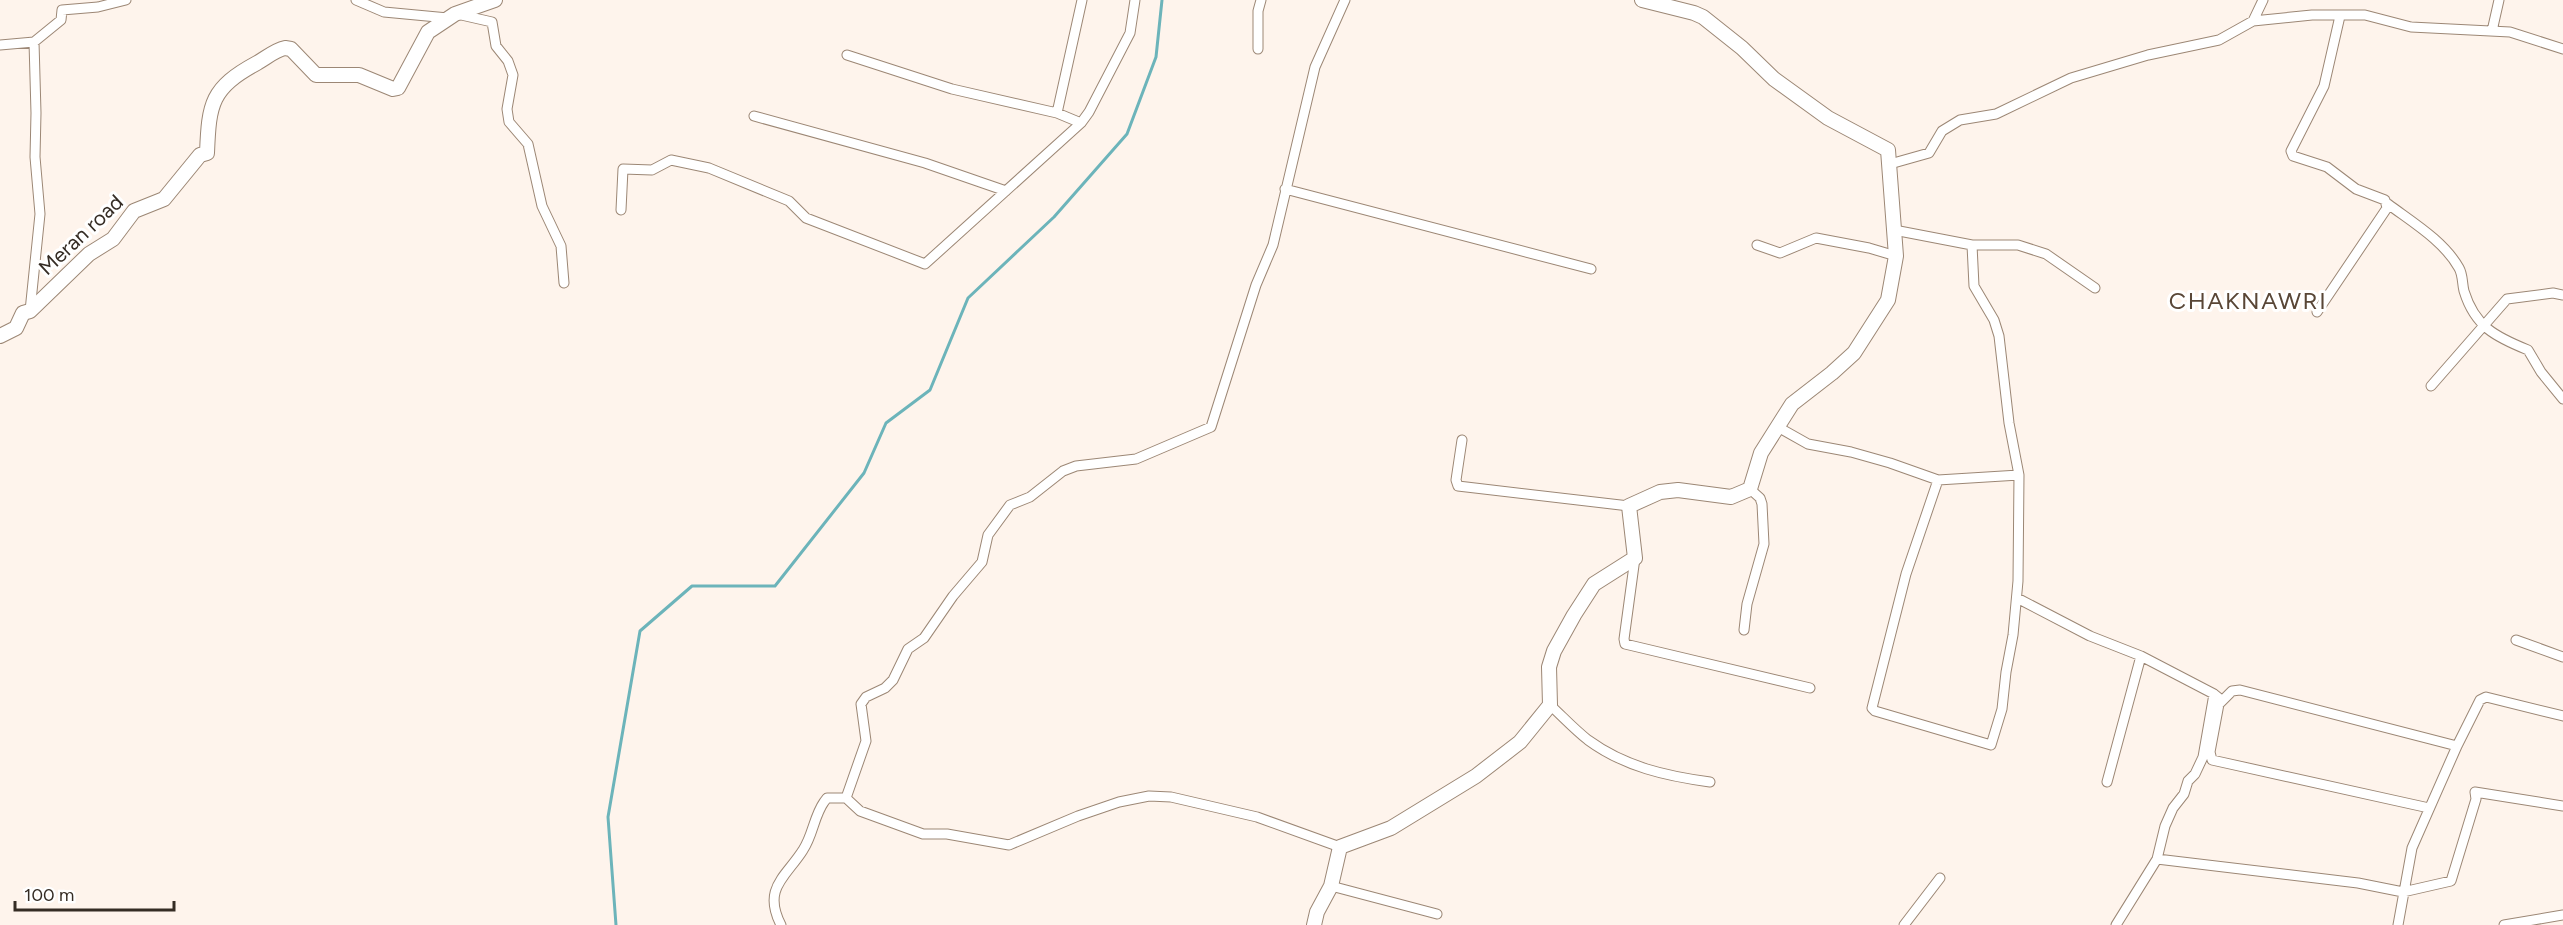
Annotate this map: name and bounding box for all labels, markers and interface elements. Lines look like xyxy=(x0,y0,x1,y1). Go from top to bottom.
street label: Meran road xyxy=(33,189,128,280)
district label: CHAKNAWRI xyxy=(2169,286,2327,315)
scale bar xyxy=(15,874,174,912)
text: 100 m xyxy=(24,884,74,906)

